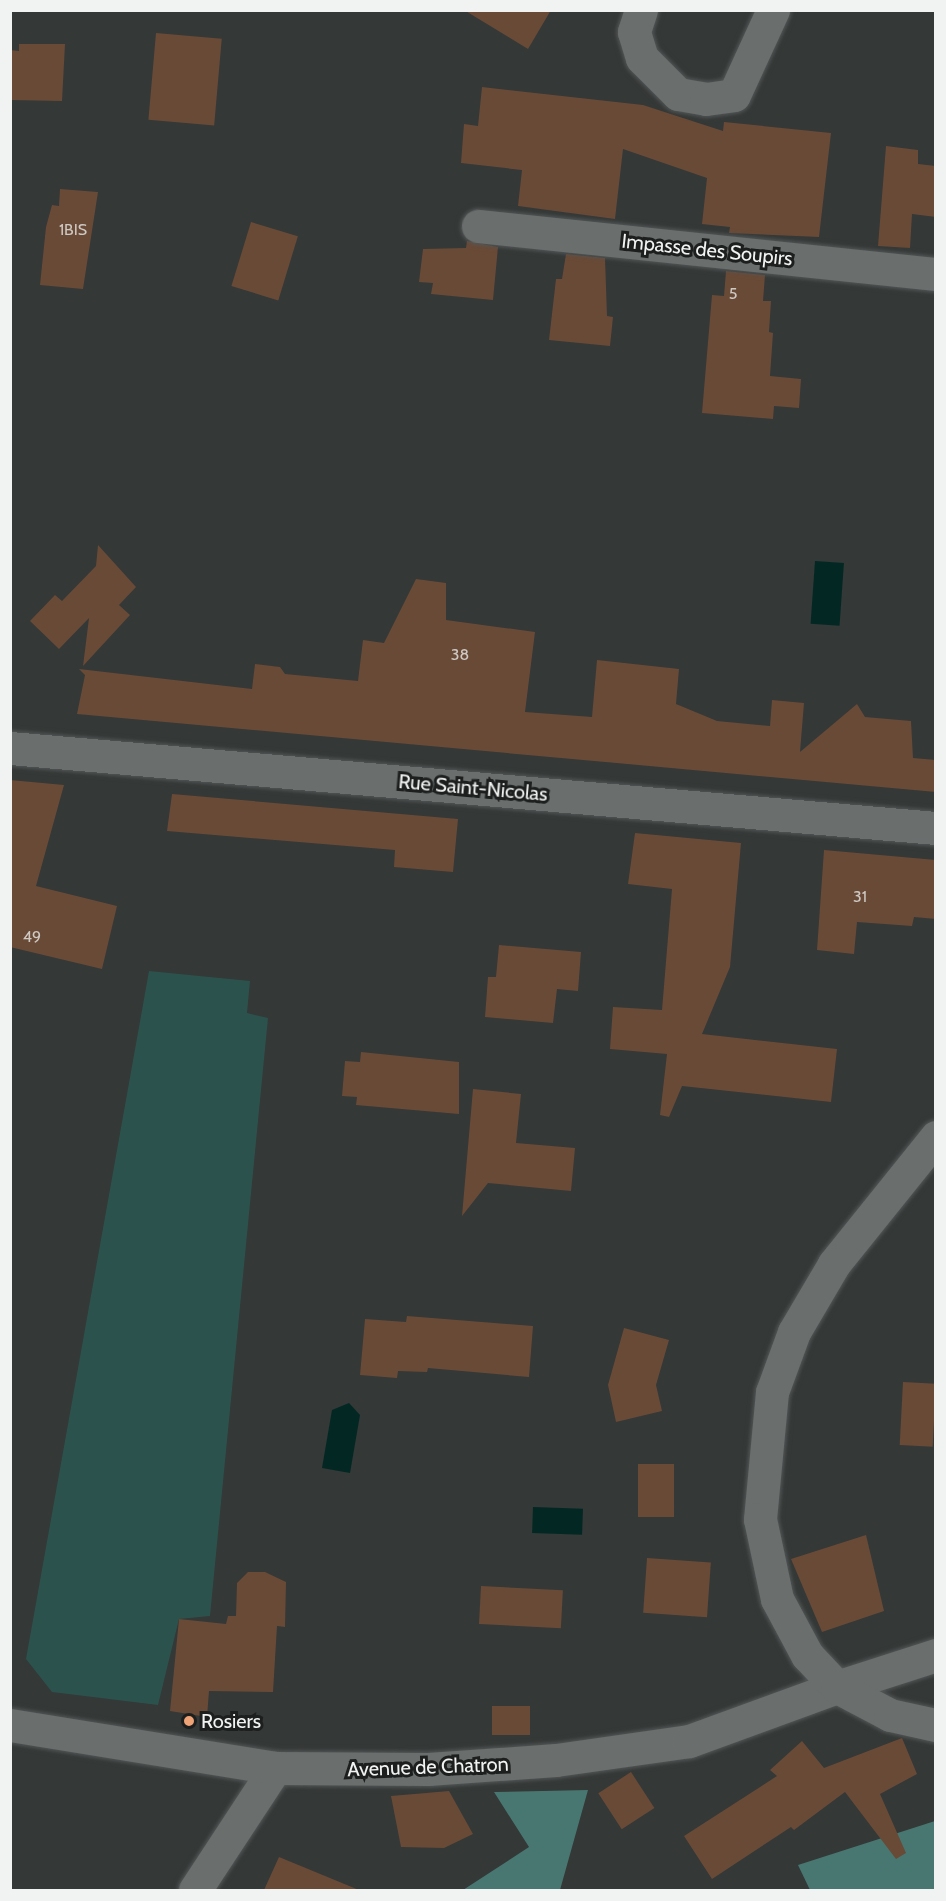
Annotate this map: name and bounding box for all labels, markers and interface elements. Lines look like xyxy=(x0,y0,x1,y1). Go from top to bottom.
house number: 1BIS xyxy=(59,220,87,240)
street label: Impasse des Soupirs xyxy=(620,229,794,271)
house number: 5 xyxy=(729,284,737,304)
house number: 38 xyxy=(451,645,469,665)
street label: Rue Saint-Nicolas xyxy=(397,770,549,806)
house number: 31 xyxy=(853,887,867,907)
house number: 49 xyxy=(23,927,41,947)
place label: Rosiers xyxy=(201,1709,261,1733)
marker: Rosiers xyxy=(182,1714,196,1728)
street label: Avenue de Chatron xyxy=(347,1752,509,1782)

